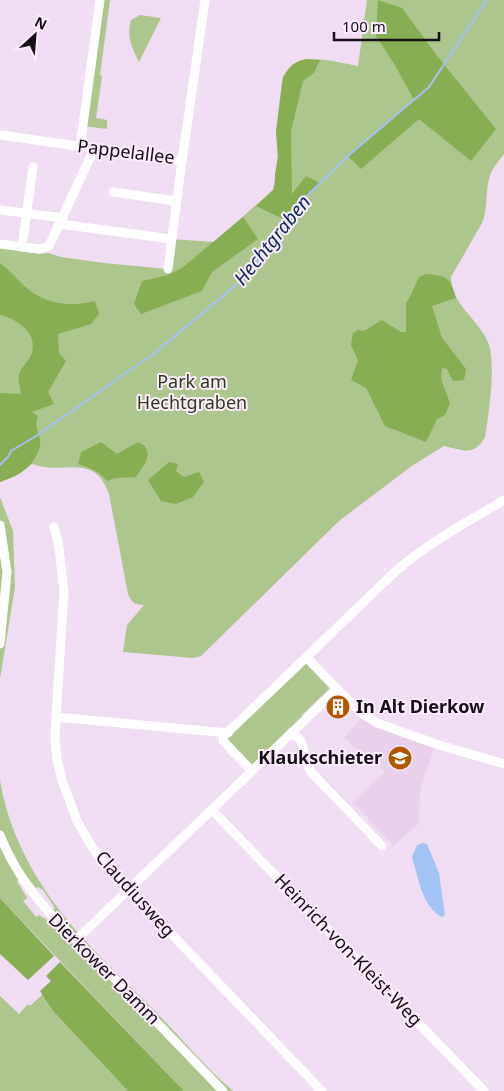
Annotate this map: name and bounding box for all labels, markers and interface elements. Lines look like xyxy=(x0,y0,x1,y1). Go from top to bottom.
north arrow xyxy=(10,10,60,60)
scale bar xyxy=(334,10,439,42)
text: N xyxy=(32,12,50,34)
text: 100 m xyxy=(342,16,386,36)
street label: Pappelallee xyxy=(76,133,176,169)
water label: Hechtgraben xyxy=(228,190,316,290)
park label: Park am Hechtgraben xyxy=(137,369,247,414)
building icon: In Alt Dierkow xyxy=(325,694,351,720)
place label: In Alt Dierkow xyxy=(356,694,485,718)
place label: Klaukschieter xyxy=(258,745,382,769)
school or university icon: Klaukschieter xyxy=(387,745,413,771)
street label: Claudiusweg xyxy=(91,845,181,942)
street label: Heinrich-von-Kleist-Weg xyxy=(270,868,428,1031)
street label: Dierkower Damm xyxy=(44,907,166,1029)

